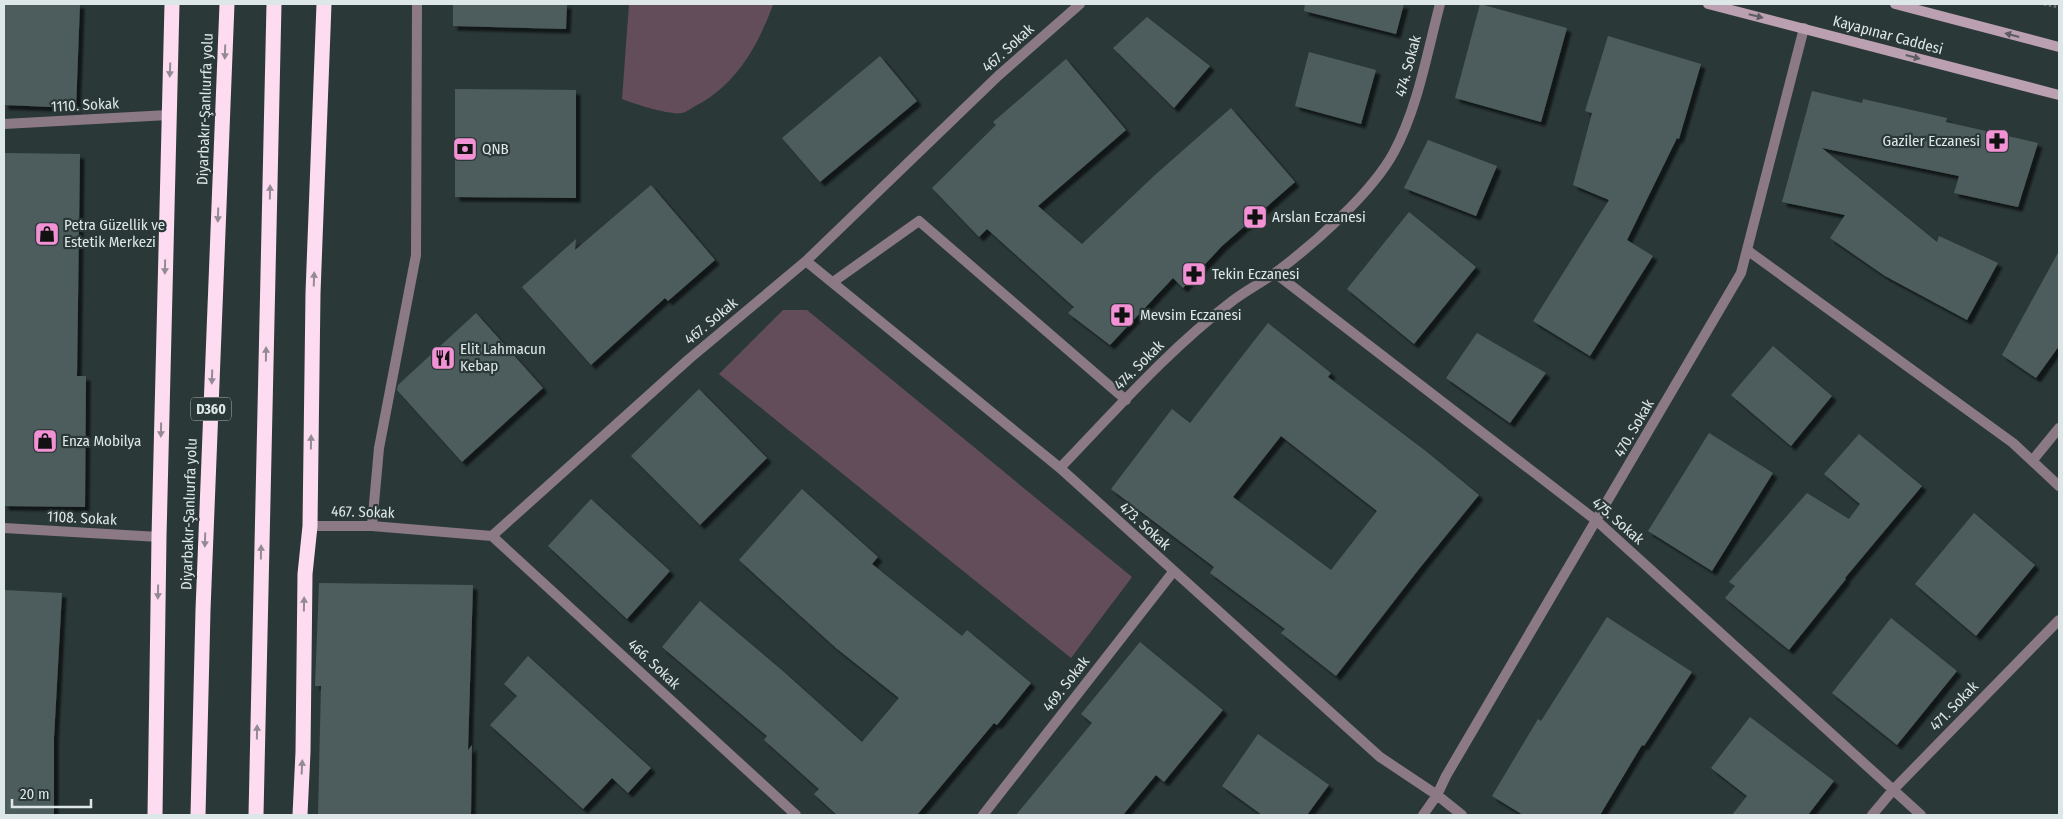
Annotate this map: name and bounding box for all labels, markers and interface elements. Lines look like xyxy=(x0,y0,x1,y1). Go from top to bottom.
one-way arrow xyxy=(1748,12,1763,20)
street label: Kayapınar Caddesi xyxy=(1831,12,1945,58)
street label: 467. Sokak xyxy=(978,20,1038,76)
one-way arrow xyxy=(2005,31,2020,39)
street label: Diyarbakır-Şanlıurfa yolu xyxy=(193,33,217,185)
street label: 474. Sokak xyxy=(1391,33,1425,99)
one-way arrow xyxy=(220,45,228,61)
one-way arrow xyxy=(1905,53,1920,61)
one-way arrow xyxy=(165,62,173,78)
street label: 1110. Sokak xyxy=(51,94,119,116)
pharmacy icon: Gaziler Eczanesi xyxy=(1984,128,2010,154)
place label: Gaziler Eczanesi xyxy=(1883,132,1980,150)
bank icon: QNB xyxy=(452,136,478,162)
place label: QNB xyxy=(482,140,509,158)
one-way arrow xyxy=(266,183,274,199)
pharmacy icon: Arslan Eczanesi xyxy=(1242,204,1268,230)
one-way arrow xyxy=(214,207,222,223)
place label: Arslan Eczanesi xyxy=(1272,208,1366,226)
place label: Petra Güzellik ve Estetik Merkezi xyxy=(64,216,165,251)
shop icon: Petra Güzellik ve Estetik Merkezi xyxy=(34,221,60,247)
one-way arrow xyxy=(161,260,169,276)
pharmacy icon: Tekin Eczanesi xyxy=(1181,261,1207,287)
place label: Tekin Eczanesi xyxy=(1212,265,1299,283)
one-way arrow xyxy=(310,271,318,287)
street label: 467. Sokak xyxy=(681,294,741,348)
pharmacy icon: Mevsim Eczanesi xyxy=(1109,302,1135,328)
place label: Mevsim Eczanesi xyxy=(1140,306,1242,324)
street label: 474. Sokak xyxy=(1110,336,1168,394)
place label: Elit Lahmacun Kebap xyxy=(460,340,546,375)
restaurant icon: Elit Lahmacun Kebap xyxy=(430,345,456,371)
one-way arrow xyxy=(262,346,270,362)
one-way arrow xyxy=(207,369,215,385)
street label: 470. Sokak xyxy=(1610,396,1658,460)
road number: D360 xyxy=(191,398,231,420)
one-way arrow xyxy=(157,422,165,438)
shop icon: Enza Mobilya xyxy=(32,428,58,454)
place label: Enza Mobilya xyxy=(62,432,141,450)
one-way arrow xyxy=(308,434,316,450)
street label: Diyarbakır-Şanlıurfa yolu xyxy=(177,438,201,590)
street label: 475. Sokak xyxy=(1588,494,1648,548)
street label: 473. Sokak xyxy=(1116,498,1174,554)
street label: 467. Sokak xyxy=(331,502,395,522)
street label: 1108. Sokak xyxy=(47,507,117,529)
one-way arrow xyxy=(201,532,209,548)
one-way arrow xyxy=(258,543,266,559)
one-way arrow xyxy=(154,585,162,601)
one-way arrow xyxy=(301,596,309,612)
street label: 466. Sokak xyxy=(624,635,684,693)
street label: 469. Sokak xyxy=(1039,653,1093,715)
street label: 471. Sokak xyxy=(1926,677,1982,735)
one-way arrow xyxy=(254,723,262,739)
one-way arrow xyxy=(299,758,307,774)
scale bar xyxy=(12,776,91,808)
text: 20 m xyxy=(20,785,50,803)

